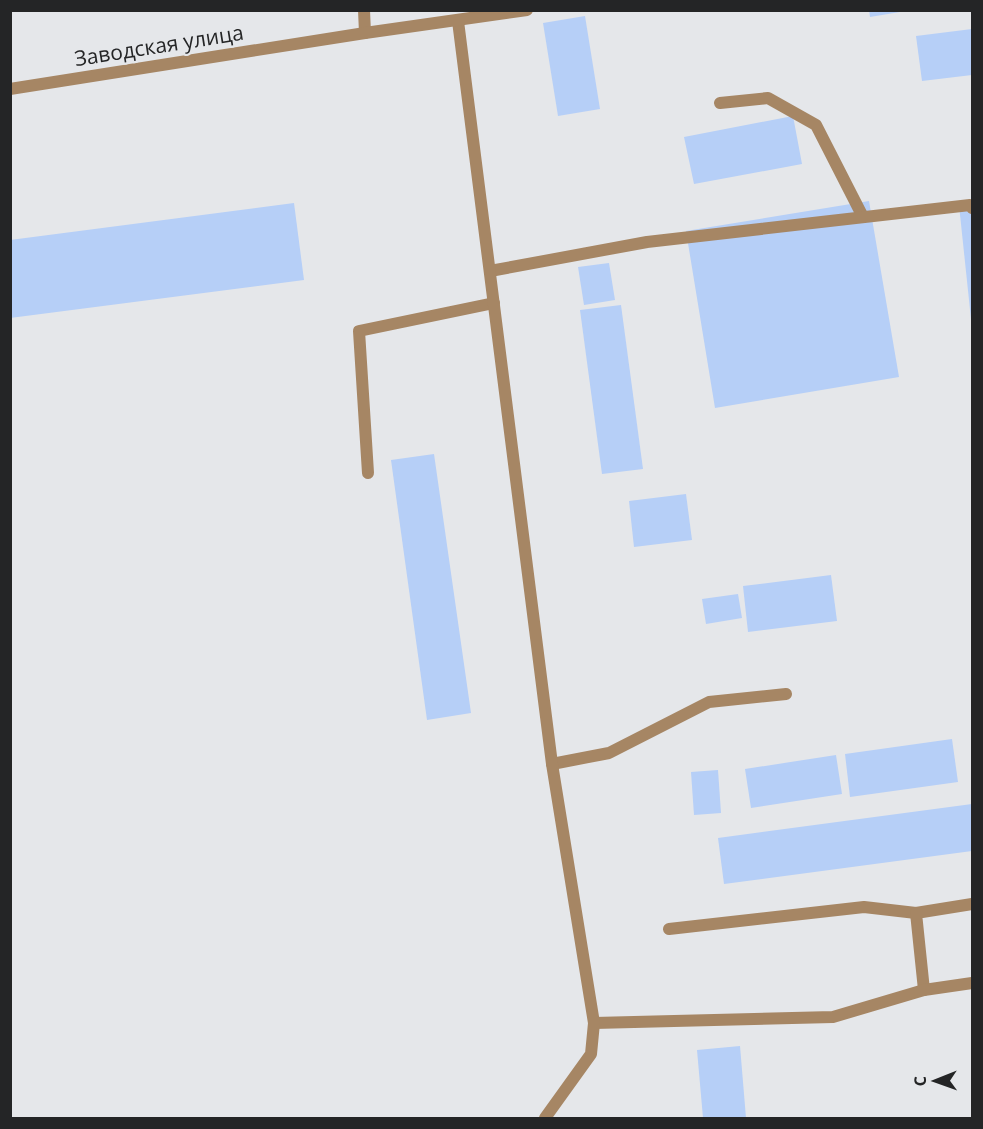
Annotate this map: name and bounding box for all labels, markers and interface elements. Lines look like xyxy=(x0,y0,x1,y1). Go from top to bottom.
street label: Заводская улица xyxy=(72,18,246,72)
north arrow xyxy=(905,1051,965,1111)
text: С xyxy=(909,1076,931,1087)

